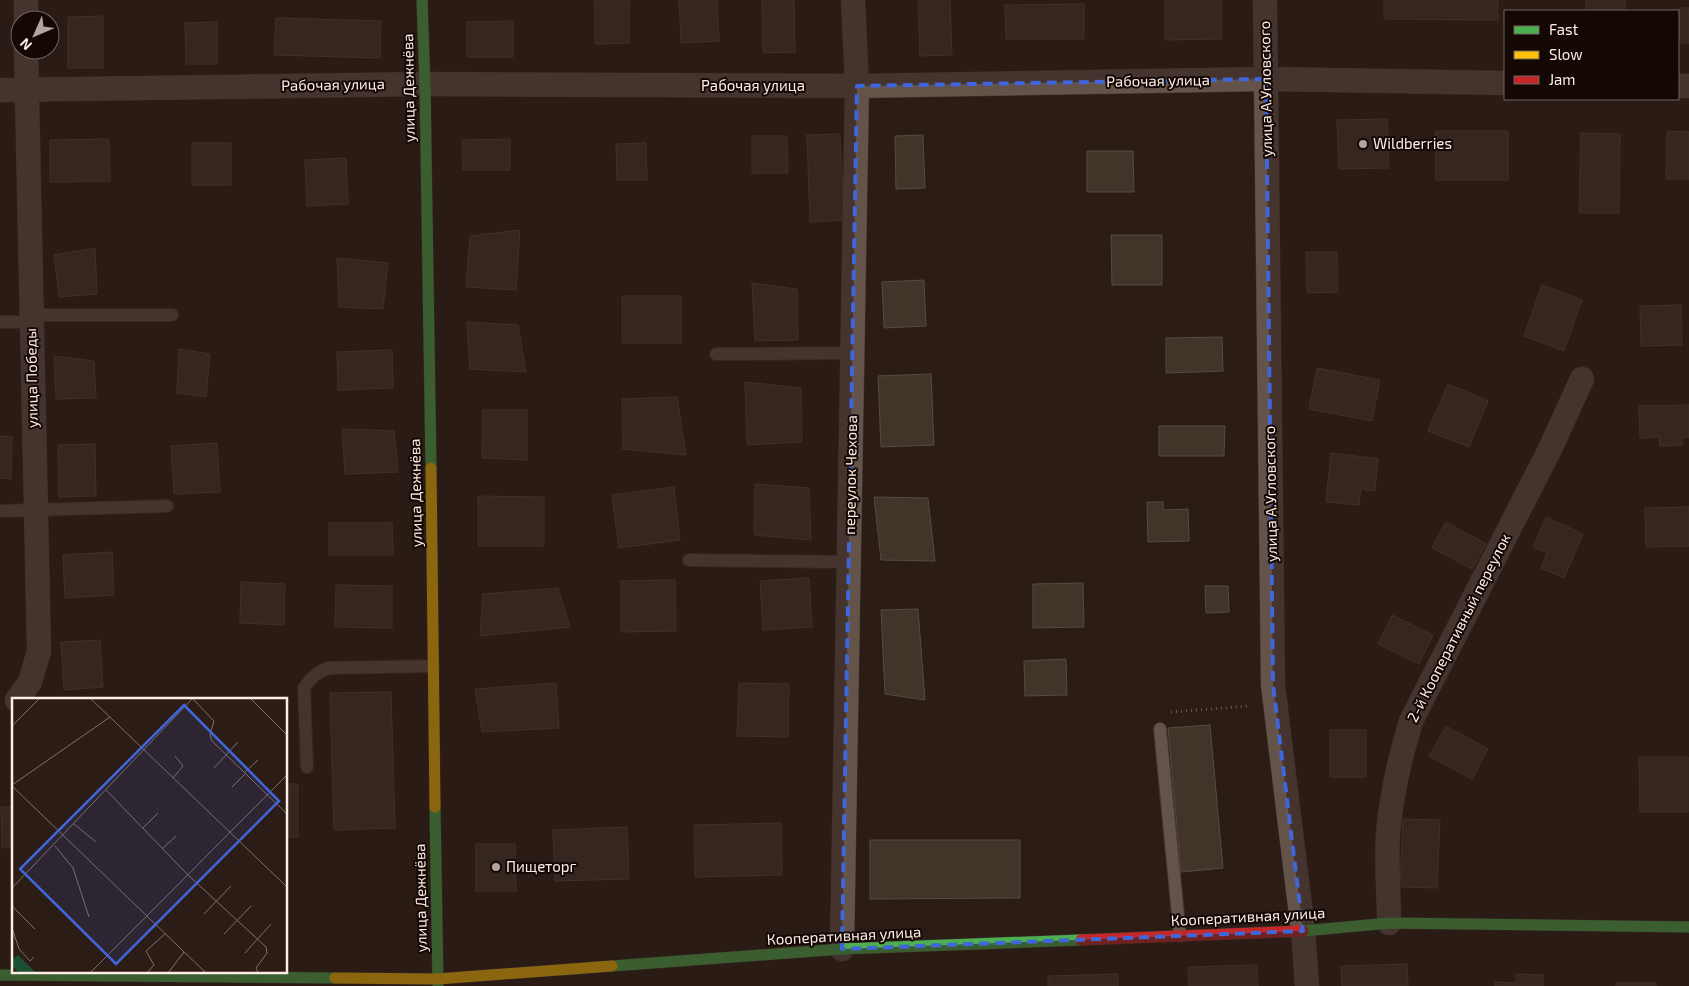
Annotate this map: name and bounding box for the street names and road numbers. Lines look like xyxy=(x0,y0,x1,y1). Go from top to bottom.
street label: улица А.Угловского xyxy=(1255,21,1276,157)
street label: улица Дежнёва xyxy=(398,33,419,143)
street label: Рабочая улица xyxy=(1106,70,1210,91)
street label: Рабочая улица xyxy=(281,74,385,95)
street label: Рабочая улица xyxy=(701,76,805,95)
street label: улица Победы xyxy=(21,328,42,428)
street label: переулок Чехова xyxy=(840,415,861,535)
street label: улица А.Угловского xyxy=(1260,426,1281,562)
street label: улица Дежнёва xyxy=(405,438,426,548)
street label: 2-й Кооперативный переулок xyxy=(1403,530,1515,725)
street label: улица Дежнёва xyxy=(410,843,431,953)
street label: Кооперативная улица xyxy=(1170,903,1326,930)
street label: Кооперативная улица xyxy=(766,922,922,949)

